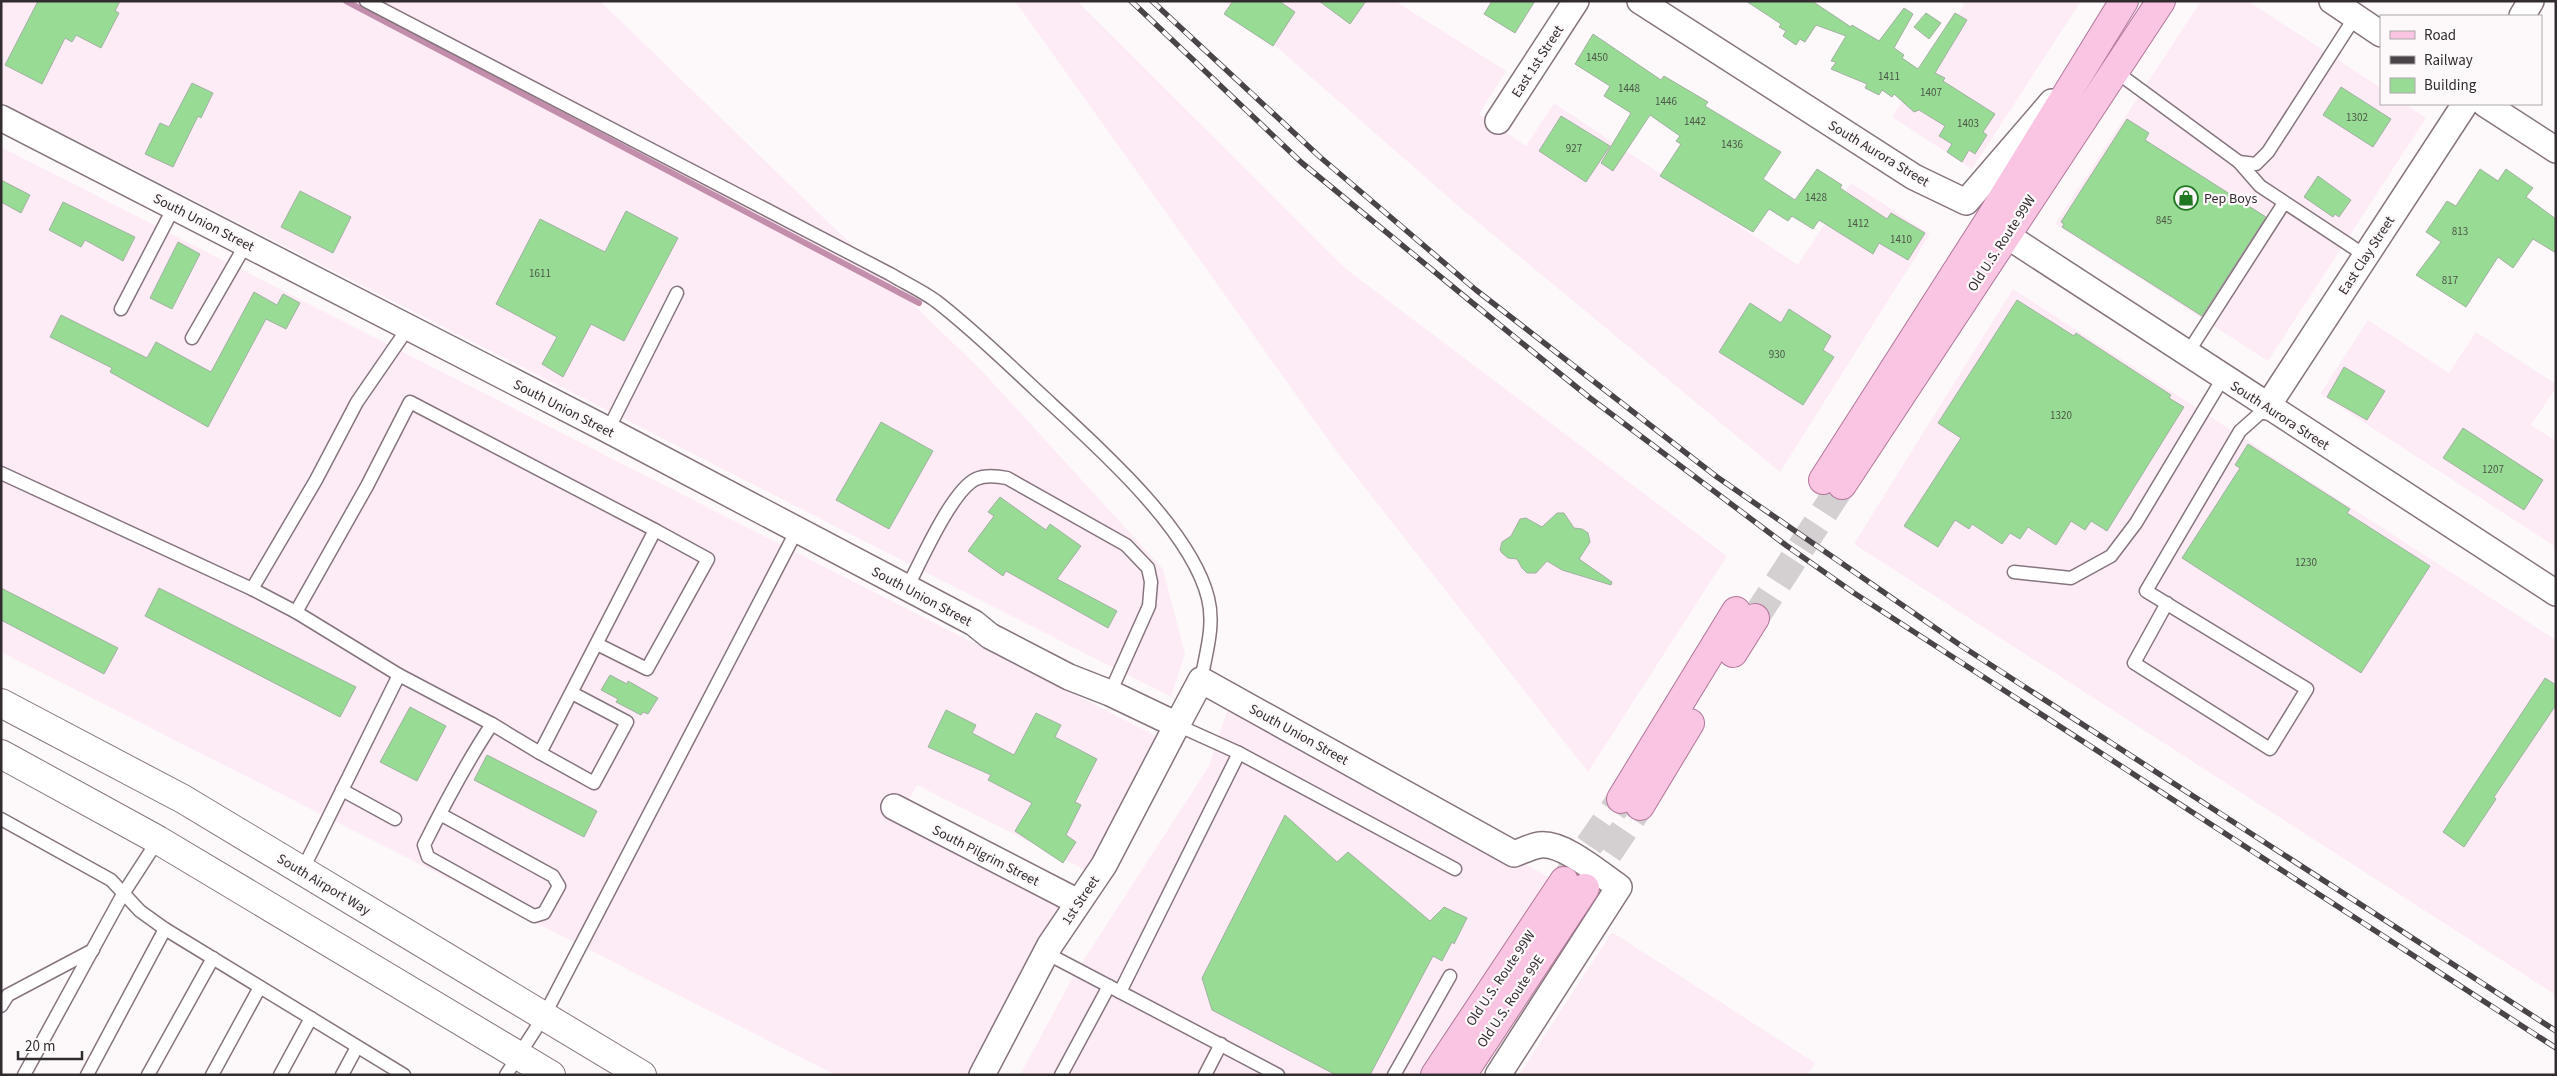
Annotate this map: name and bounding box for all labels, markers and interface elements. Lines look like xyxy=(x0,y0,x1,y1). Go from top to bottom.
legend xyxy=(2380,15,2542,105)
street label: East 1st Street xyxy=(1507,21,1569,102)
text: Road xyxy=(2424,25,2456,46)
house number: 1450 xyxy=(1586,50,1608,65)
text: Railway xyxy=(2424,50,2473,71)
house number: 1411 xyxy=(1878,69,1900,84)
text: Building xyxy=(2424,75,2477,96)
house number: 1448 xyxy=(1618,81,1640,96)
house number: 1407 xyxy=(1920,85,1942,100)
house number: 1446 xyxy=(1655,94,1677,109)
house number: 1302 xyxy=(2346,110,2368,125)
house number: 1442 xyxy=(1684,114,1706,129)
street label: South Aurora Street xyxy=(1824,116,1933,192)
house number: 1403 xyxy=(1957,116,1979,131)
house number: 1436 xyxy=(1721,137,1743,152)
house number: 927 xyxy=(1566,141,1582,156)
shop icon: Pep Boys xyxy=(2173,185,2199,211)
street label: South Union Street xyxy=(150,189,258,257)
place label: Pep Boys xyxy=(2204,189,2257,209)
house number: 1428 xyxy=(1805,190,1827,205)
street label: Old U.S. Route 99W xyxy=(1963,191,2041,296)
street label: East Clay Street xyxy=(2334,212,2400,299)
house number: 845 xyxy=(2156,213,2172,228)
house number: 1412 xyxy=(1847,216,1869,231)
house number: 813 xyxy=(2452,224,2468,239)
house number: 1410 xyxy=(1890,232,1912,247)
house number: 1611 xyxy=(529,266,551,281)
house number: 817 xyxy=(2442,273,2458,288)
house number: 930 xyxy=(1769,347,1785,362)
street label: South Union Street xyxy=(510,375,618,443)
street label: South Aurora Street xyxy=(2226,376,2333,456)
house number: 1320 xyxy=(2050,408,2072,423)
house number: 1207 xyxy=(2482,462,2504,477)
house number: 1230 xyxy=(2295,555,2317,570)
street label: South Union Street xyxy=(868,562,975,632)
street label: South Union Street xyxy=(1245,699,1352,771)
street label: South Pilgrim Street xyxy=(929,820,1043,892)
street label: South Airport Way xyxy=(273,849,374,921)
street label: 1st Street xyxy=(1057,872,1105,929)
street label: Old U.S. Route 99W xyxy=(1461,927,1540,1030)
street label: Old U.S. Route 99E xyxy=(1472,951,1549,1052)
scale bar xyxy=(18,1028,81,1060)
text: 20 m xyxy=(25,1036,55,1057)

